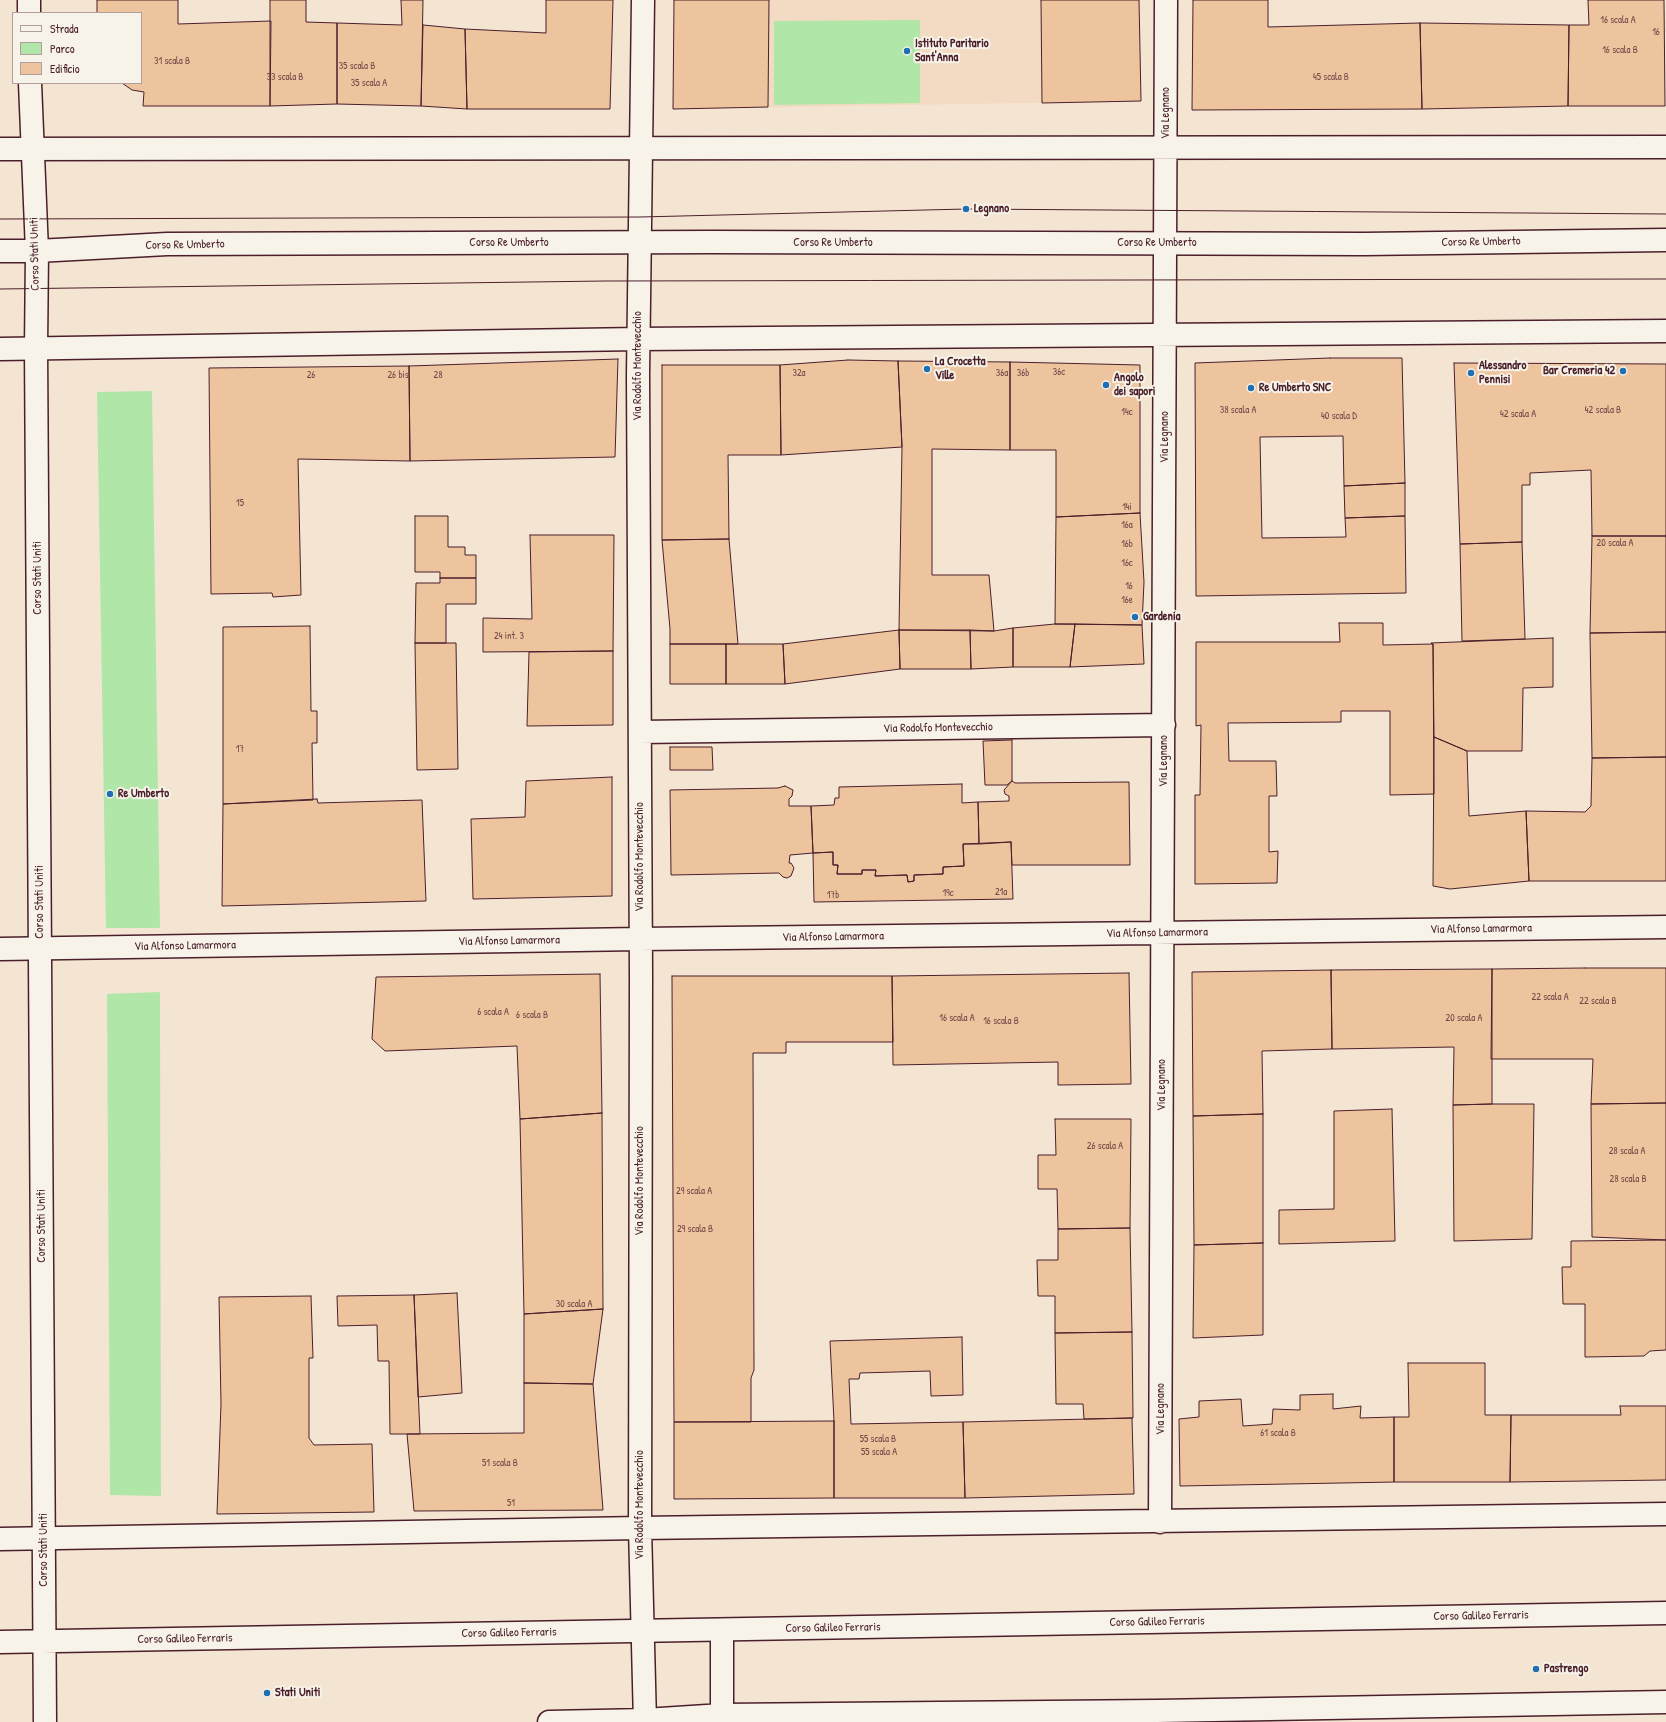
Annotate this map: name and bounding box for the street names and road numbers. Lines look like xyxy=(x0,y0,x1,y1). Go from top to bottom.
street label: Via Legnano xyxy=(1159,87,1173,139)
street label: Corso Stati Uniti xyxy=(27,217,43,291)
street label: Corso Re Umberto xyxy=(1441,234,1521,250)
street label: Corso Re Umberto xyxy=(469,236,549,250)
street label: Corso Re Umberto xyxy=(793,236,873,250)
street label: Corso Re Umberto xyxy=(1117,236,1197,250)
street label: Corso Re Umberto xyxy=(145,237,225,253)
street label: Via Rodolfo Montevecchio xyxy=(631,311,645,421)
street label: Via Legnano xyxy=(1158,411,1172,463)
street label: Corso Stati Uniti xyxy=(31,541,45,615)
street label: Via Rodolfo Montevecchio xyxy=(883,720,993,736)
street label: Via Legnano xyxy=(1157,735,1171,787)
street label: Via Rodolfo Montevecchio xyxy=(633,802,647,912)
street label: Corso Stati Uniti xyxy=(33,865,47,939)
street label: Via Alfonso Lamarmora xyxy=(1430,921,1532,937)
street label: Via Alfonso Lamarmora xyxy=(1106,925,1208,941)
street label: Via Alfonso Lamarmora xyxy=(782,929,884,945)
street label: Via Alfonso Lamarmora xyxy=(458,933,560,949)
street label: Via Alfonso Lamarmora xyxy=(134,938,236,954)
street label: Via Legnano xyxy=(1155,1059,1169,1111)
street label: Via Rodolfo Montevecchio xyxy=(633,1126,647,1236)
street label: Corso Stati Uniti xyxy=(35,1189,49,1263)
street label: Via Legnano xyxy=(1154,1383,1168,1435)
street label: Via Rodolfo Montevecchio xyxy=(633,1450,647,1560)
street label: Corso Stati Uniti xyxy=(37,1513,51,1587)
street label: Corso Galileo Ferraris xyxy=(1433,1608,1529,1624)
street label: Corso Galileo Ferraris xyxy=(1109,1614,1205,1630)
street label: Corso Galileo Ferraris xyxy=(785,1620,881,1636)
street label: Corso Galileo Ferraris xyxy=(461,1625,557,1641)
street label: Corso Galileo Ferraris xyxy=(137,1631,233,1647)

